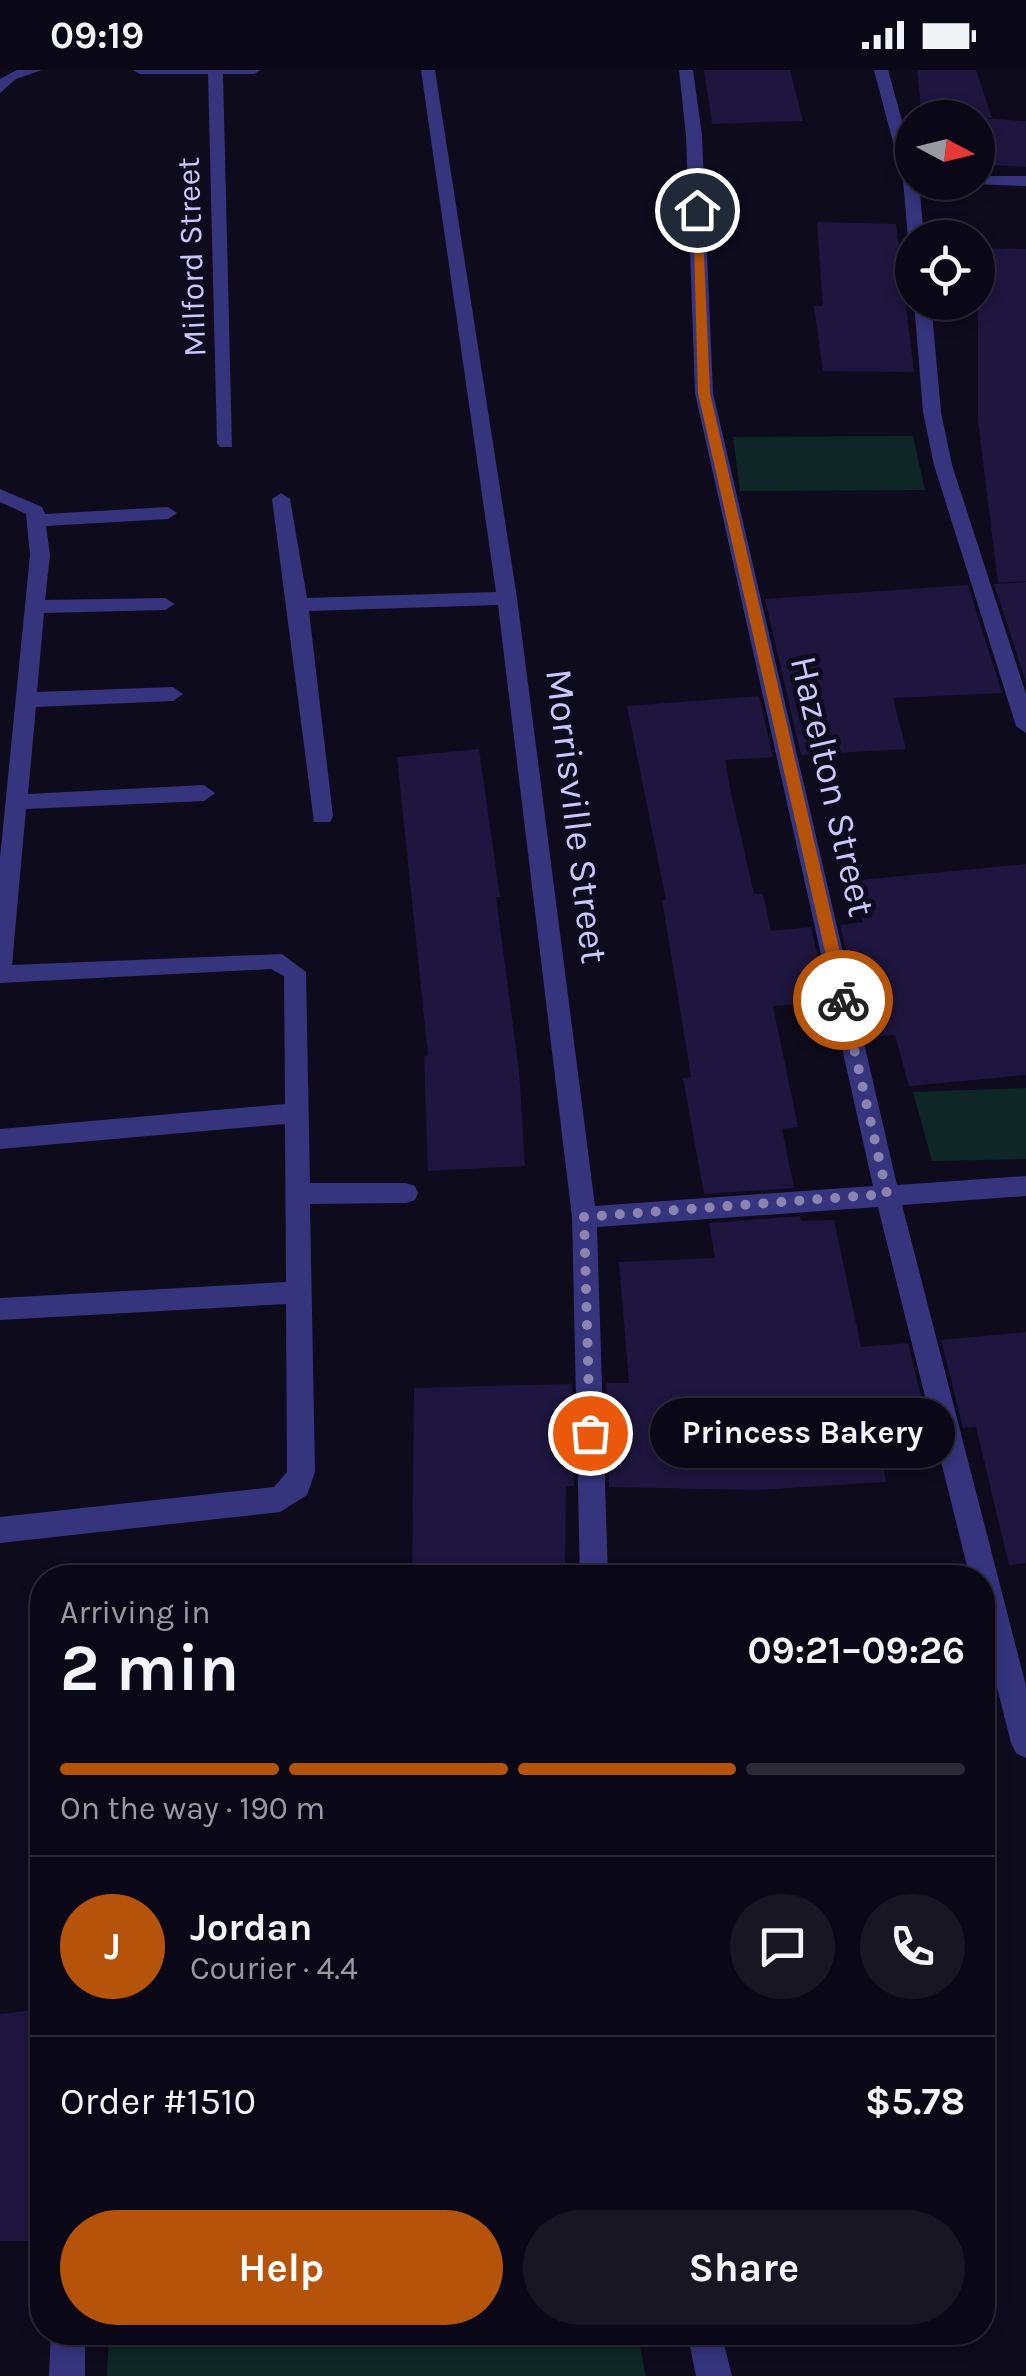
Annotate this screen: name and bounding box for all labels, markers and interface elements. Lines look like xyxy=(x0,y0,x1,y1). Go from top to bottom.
text: 09:19 xyxy=(50,13,144,58)
north arrow xyxy=(895,100,995,200)
map controls xyxy=(895,100,995,320)
street label: Milford Street xyxy=(170,156,213,358)
pin xyxy=(655,168,740,253)
icon: home xyxy=(670,183,725,238)
button: locate xyxy=(895,220,995,320)
street label: Hazelton Street xyxy=(781,652,884,921)
street label: Morrisville Street xyxy=(536,666,617,966)
courier xyxy=(793,950,893,1050)
icon: bike xyxy=(816,973,871,1028)
pin xyxy=(548,1391,633,1476)
callout: Princess Bakery xyxy=(650,1398,955,1468)
icon: bag xyxy=(563,1406,618,1461)
text: Princess Bakery xyxy=(682,1414,923,1451)
text: Arriving in xyxy=(60,1594,211,1631)
text: 09:21–09:26 xyxy=(748,1628,965,1673)
text: 2 min xyxy=(60,1630,239,1706)
text: On the way · 190 m xyxy=(60,1790,325,1827)
button: chat xyxy=(730,1894,835,1999)
button: phone xyxy=(860,1894,965,1999)
text: Jordan xyxy=(190,1905,313,1950)
text: J xyxy=(104,1924,121,1969)
text: Courier · 4.4 xyxy=(190,1950,358,1987)
text: Order #1510 xyxy=(60,2079,256,2124)
text: $5.78 xyxy=(865,2079,965,2124)
button: Help xyxy=(60,2210,503,2325)
button: Share xyxy=(523,2210,965,2325)

